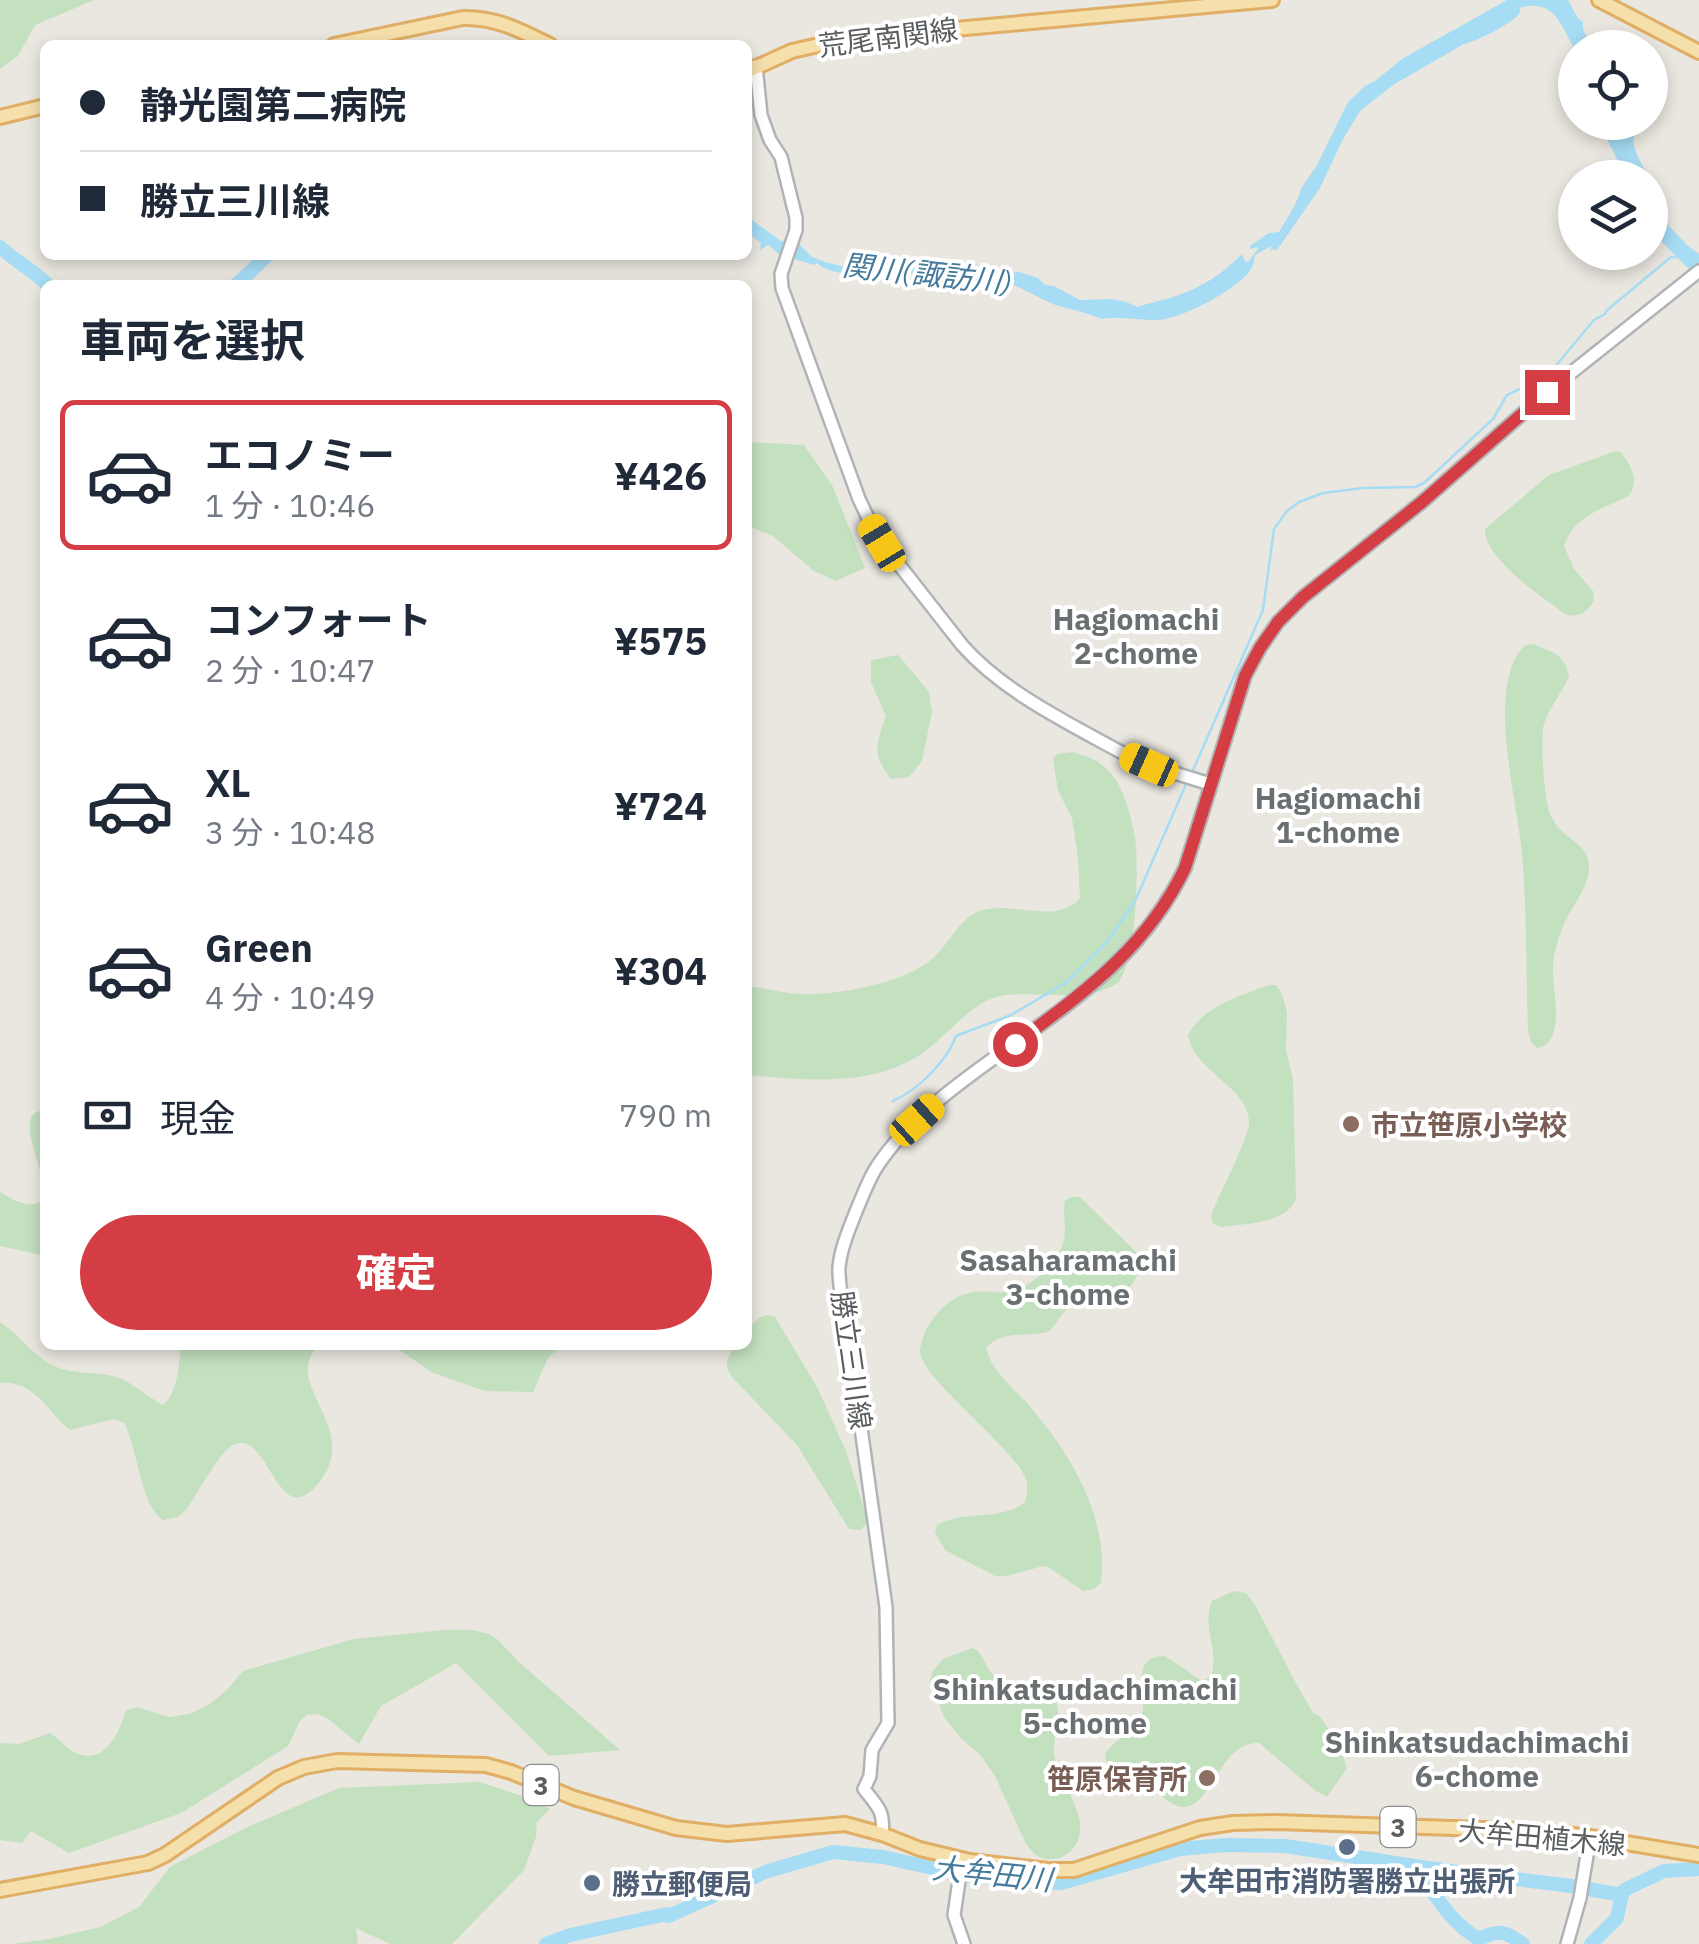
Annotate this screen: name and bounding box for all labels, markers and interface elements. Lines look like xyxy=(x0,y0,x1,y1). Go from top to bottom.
street label: 荒尾南関線 xyxy=(816,10,960,64)
map controls xyxy=(1558,30,1668,270)
button: locate xyxy=(1558,30,1668,140)
text: 静光園第二病院 xyxy=(140,80,406,129)
button: layers xyxy=(1558,160,1668,270)
text: 勝立三川線 xyxy=(140,176,330,225)
water label: 関川(諏訪川) xyxy=(841,245,1013,301)
text: 車両を選択 xyxy=(80,311,305,369)
route end xyxy=(1525,370,1570,415)
icon: car xyxy=(85,430,175,520)
text: エコノミー xyxy=(205,430,395,479)
text: ¥426 xyxy=(614,451,707,500)
text: 1 分 · 10:46 xyxy=(205,484,375,526)
car xyxy=(854,510,910,576)
icon: car xyxy=(85,595,175,685)
text: コンフォート xyxy=(205,595,432,644)
district label: Hagiomachi 2-chome xyxy=(1053,599,1219,672)
text: ¥575 xyxy=(614,616,707,665)
text: 2 分 · 10:47 xyxy=(205,649,375,691)
car xyxy=(1115,739,1183,791)
text: XL xyxy=(205,758,251,807)
icon: car xyxy=(85,760,175,850)
district label: Hagiomachi 1-chome xyxy=(1255,778,1421,851)
text: ¥724 xyxy=(614,781,707,830)
text: 3 分 · 10:48 xyxy=(205,811,375,853)
text: Green xyxy=(205,923,313,972)
icon: car xyxy=(85,925,175,1015)
text: ¥304 xyxy=(614,946,707,995)
text: 4 分 · 10:49 xyxy=(205,976,375,1018)
route start xyxy=(993,1022,1038,1067)
icon: cash xyxy=(80,1088,135,1143)
car xyxy=(885,1089,949,1151)
text: 現金 xyxy=(160,1093,236,1142)
text: 790 m xyxy=(619,1094,712,1136)
place label: 市立笹原小学校 xyxy=(1371,1106,1567,1143)
marker: 市立笹原小学校 xyxy=(1340,1113,1362,1135)
button: 確定 xyxy=(80,1215,712,1330)
district label: Sasaharamachi 3-chome xyxy=(959,1240,1177,1313)
street label: 勝立三川線 xyxy=(824,1288,880,1432)
district label: Shinkatsudachimachi 5-chome xyxy=(933,1669,1237,1742)
district label: Shinkatsudachimachi 6-chome xyxy=(1325,1722,1629,1795)
place label: 笹原保育所 xyxy=(1047,1760,1187,1797)
road number: 3 xyxy=(524,1765,558,1805)
marker: 笹原保育所 xyxy=(1196,1767,1218,1789)
road number: 3 xyxy=(1380,1807,1416,1847)
street label: 大牟田植木線 xyxy=(1457,1811,1627,1863)
marker: 大牟田市消防署勝立出張所 xyxy=(1336,1836,1358,1858)
water label: 大牟田川 xyxy=(930,1847,1057,1899)
place label: 大牟田市消防署勝立出張所 xyxy=(1179,1862,1515,1899)
place label: 勝立郵便局 xyxy=(612,1865,752,1902)
marker: 勝立郵便局 xyxy=(581,1872,603,1894)

